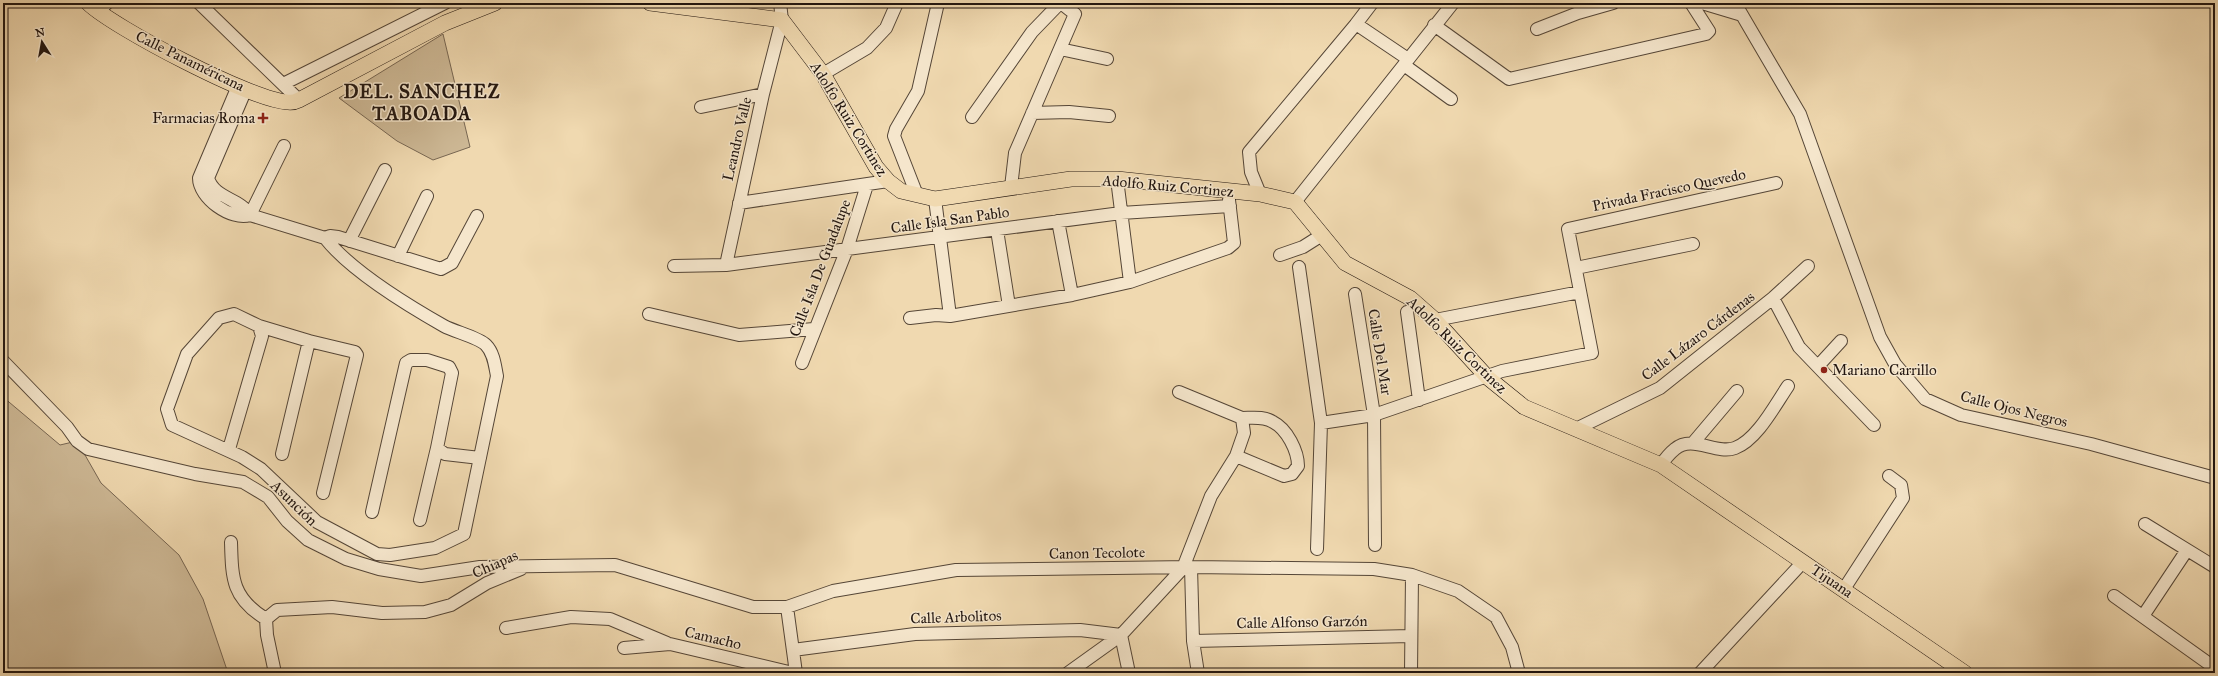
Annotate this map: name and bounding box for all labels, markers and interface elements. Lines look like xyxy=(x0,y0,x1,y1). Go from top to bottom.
north arrow xyxy=(22,22,62,62)
text: N xyxy=(34,25,47,40)
street label: Calle Panaméricana xyxy=(133,27,248,95)
street label: Adolfo Ruiz Cortinez xyxy=(806,57,892,180)
district label: DEL. SANCHEZ TABOADA xyxy=(344,80,500,125)
street label: Leandro Valle xyxy=(719,95,755,183)
place label: Farmacias Roma xyxy=(152,109,256,127)
marker: Farmacias Roma xyxy=(258,113,268,123)
street label: Privada Fracisco Quevedo xyxy=(1591,165,1748,215)
street label: Adolfo Ruiz Cortinez xyxy=(1100,171,1235,201)
street label: Calle Isla De Guadalupe xyxy=(785,197,855,339)
street label: Calle Isla San Pablo xyxy=(890,203,1011,237)
street label: Calle Lázaro Cárdenas xyxy=(1638,288,1758,384)
street label: Adolfo Ruiz Cortinez xyxy=(1403,292,1511,397)
street label: Calle Del Mar xyxy=(1364,308,1396,397)
place label: Mariano Carrillo xyxy=(1832,361,1937,379)
marker: Mariano Carrillo xyxy=(1819,365,1829,375)
street label: Calle Ojos Negros xyxy=(1958,387,2070,431)
street label: Asunción xyxy=(266,476,321,530)
street label: Canon Tecolote xyxy=(1049,543,1145,563)
street label: Chiapas xyxy=(469,546,521,582)
street label: Tijuana xyxy=(1808,560,1857,602)
street label: Calle Arbolitos xyxy=(910,606,1002,628)
street label: Calle Alfonso Garzón xyxy=(1236,612,1368,632)
street label: Camacho xyxy=(683,623,743,653)

